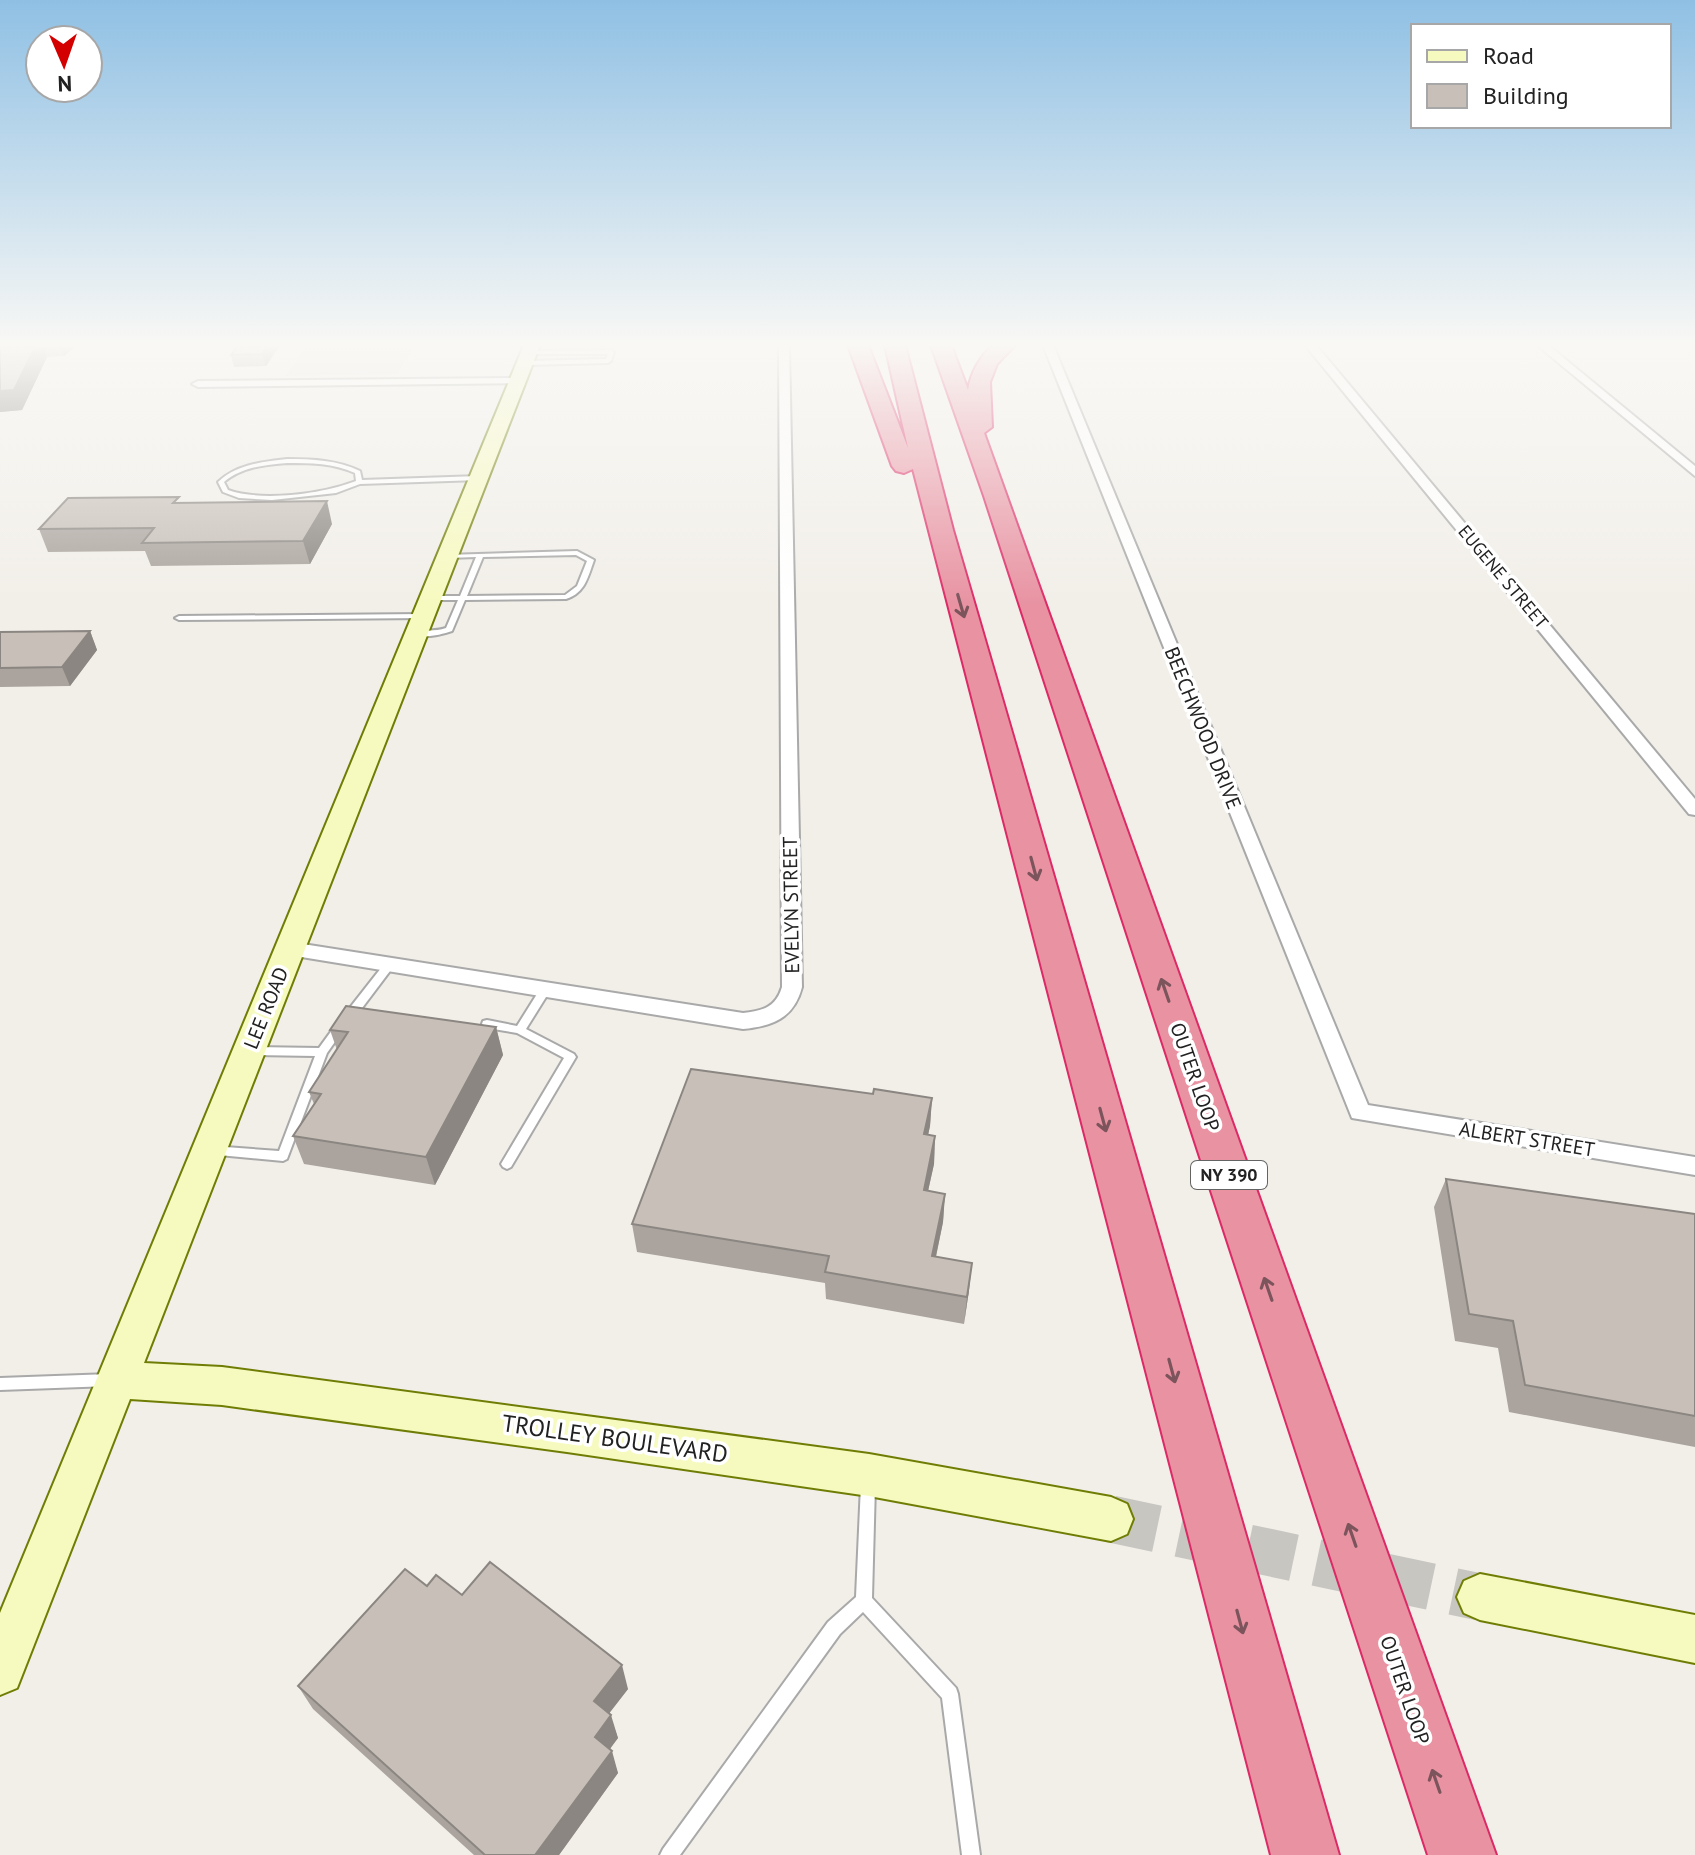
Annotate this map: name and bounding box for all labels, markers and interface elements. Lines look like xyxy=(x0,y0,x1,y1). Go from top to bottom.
north arrow xyxy=(24,24,104,104)
legend xyxy=(1411,24,1671,128)
text: Road xyxy=(1483,40,1534,71)
text: N xyxy=(57,70,72,98)
text: Building xyxy=(1483,80,1569,111)
street label: EUGENE STREET xyxy=(1453,520,1553,633)
one-way arrow xyxy=(954,592,969,618)
street label: BEECHWOOD DRIVE xyxy=(1159,643,1247,813)
street label: EVELYN STREET xyxy=(777,836,805,974)
one-way arrow xyxy=(1027,856,1042,882)
street label: LEE ROAD xyxy=(238,963,294,1053)
one-way arrow xyxy=(1157,978,1172,1003)
street label: OUTER LOOP xyxy=(1164,1019,1226,1135)
one-way arrow xyxy=(1096,1107,1111,1133)
street label: ALBERT STREET xyxy=(1457,1115,1597,1163)
road number: NY 390 xyxy=(1191,1161,1267,1189)
one-way arrow xyxy=(1259,1277,1274,1302)
one-way arrow xyxy=(1165,1357,1180,1383)
street label: TROLLEY BOULEVARD xyxy=(500,1407,730,1470)
one-way arrow xyxy=(1344,1523,1358,1548)
one-way arrow xyxy=(1234,1608,1249,1634)
street label: OUTER LOOP xyxy=(1374,1632,1436,1748)
one-way arrow xyxy=(1428,1769,1443,1794)

